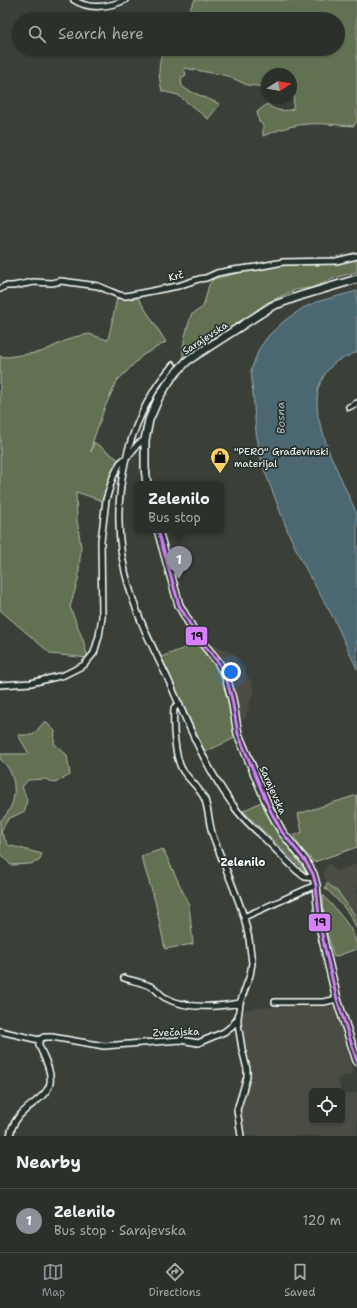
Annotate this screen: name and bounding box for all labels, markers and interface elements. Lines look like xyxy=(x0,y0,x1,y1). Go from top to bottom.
search box xyxy=(12,12,345,56)
icon: search xyxy=(26,23,48,45)
text: Search here xyxy=(58,24,144,44)
north arrow xyxy=(261,68,297,104)
street label: Krč xyxy=(167,268,185,284)
street label: Sarajevska xyxy=(180,318,231,357)
water label: Bosna xyxy=(273,402,289,434)
place label: "PERO" Građevinski materijal xyxy=(234,445,329,470)
shop icon: "PERO" Građevinski materijal xyxy=(209,446,231,474)
popup xyxy=(134,481,224,533)
text: Zelenilo xyxy=(148,489,210,509)
text: Bus stop xyxy=(148,509,201,526)
pin: 1 xyxy=(166,546,192,579)
line badge: 19 xyxy=(185,626,208,646)
text: 19 xyxy=(191,629,204,644)
your location xyxy=(221,662,241,682)
street label: Sarajevska xyxy=(257,764,290,817)
district label: Zelenilo xyxy=(221,855,265,870)
line badge: 19 xyxy=(308,913,331,932)
text: 19 xyxy=(314,915,327,930)
street label: Zvečajska xyxy=(152,1025,200,1039)
map controls xyxy=(309,1088,345,1124)
button: locate xyxy=(309,1088,345,1124)
text: Nearby xyxy=(16,1151,81,1173)
text: Zelenilo xyxy=(54,1202,115,1222)
text: 1 xyxy=(26,1212,32,1229)
text: 120 m xyxy=(303,1212,341,1229)
text: Bus stop · Sarajevska xyxy=(54,1222,186,1239)
tab: Map xyxy=(42,1261,65,1300)
tab: Directions xyxy=(148,1261,201,1300)
tab: Saved xyxy=(284,1261,315,1300)

